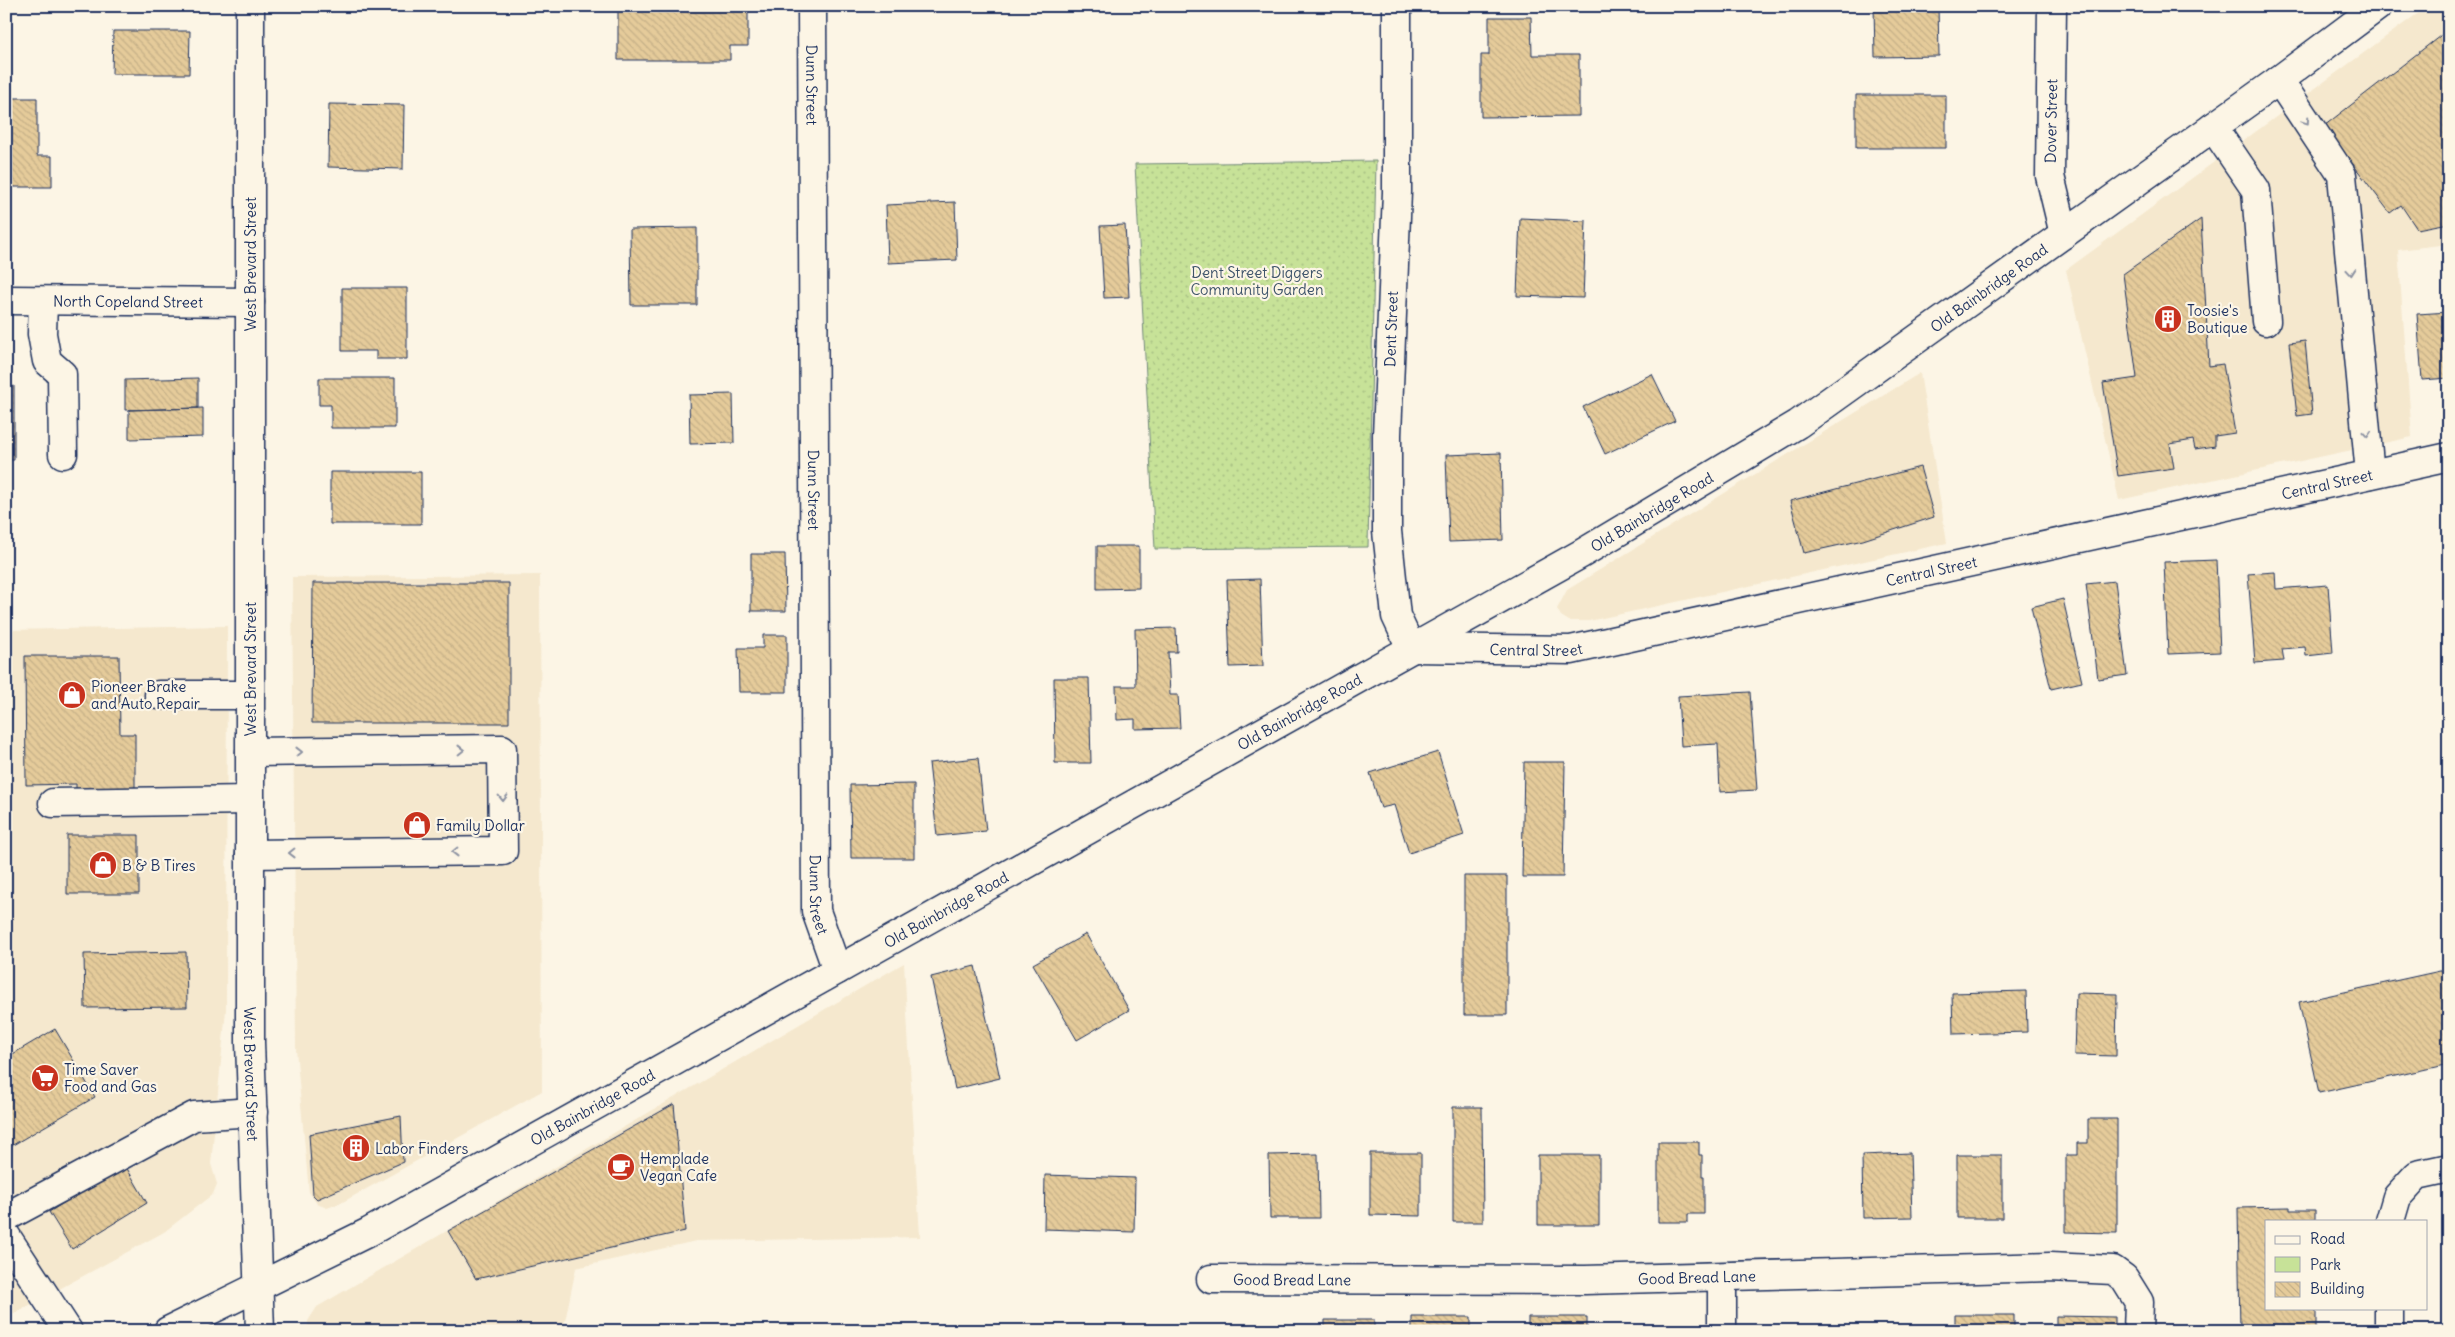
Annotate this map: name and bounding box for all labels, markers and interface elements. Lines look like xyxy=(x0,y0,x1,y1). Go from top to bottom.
street label: Dunn Street xyxy=(803,45,822,125)
street label: Dover Street xyxy=(2041,79,2061,163)
one-way arrow xyxy=(2300,115,2309,124)
street label: West Brevard Street xyxy=(241,197,260,331)
street label: Old Bainbridge Road xyxy=(1926,239,2051,336)
park label: Dent Street Diggers Community Garden xyxy=(1190,263,1324,299)
one-way arrow xyxy=(2346,268,2357,276)
street label: North Copeland Street xyxy=(53,291,203,311)
street label: Dent Street xyxy=(1380,291,1402,367)
place label: Toosie's Boutique xyxy=(2187,301,2248,337)
building icon: Toosie's Boutique xyxy=(2153,304,2183,334)
one-way arrow xyxy=(2361,430,2372,438)
street label: Dunn Street xyxy=(804,450,824,530)
street label: Central Street xyxy=(2280,465,2374,503)
street label: Old Bainbridge Road xyxy=(1587,468,1716,556)
street label: Central Street xyxy=(1884,552,1979,590)
street label: West Brevard Street xyxy=(241,602,260,736)
street label: Central Street xyxy=(1489,638,1584,660)
street label: Old Bainbridge Road xyxy=(1234,669,1365,754)
place label: Pioneer Brake and Auto Repair xyxy=(91,677,200,713)
shop icon: Pioneer Brake and Auto Repair xyxy=(57,680,87,710)
one-way arrow xyxy=(458,745,466,755)
one-way arrow xyxy=(295,746,303,757)
one-way arrow xyxy=(498,794,508,802)
shop icon: Family Dollar xyxy=(402,810,432,840)
place label: Family Dollar xyxy=(436,816,525,835)
one-way arrow xyxy=(450,847,458,857)
one-way arrow xyxy=(288,848,296,859)
shop icon: B & B Tires xyxy=(88,850,118,880)
street label: Dunn Street xyxy=(806,855,833,937)
place label: B & B Tires xyxy=(122,856,196,875)
street label: Old Bainbridge Road xyxy=(880,867,1012,952)
street label: West Brevard Street xyxy=(241,1007,263,1142)
place label: Time Saver Food and Gas xyxy=(64,1060,157,1096)
supermarket icon: Time Saver Food and Gas xyxy=(30,1063,60,1093)
street label: Old Bainbridge Road xyxy=(527,1065,658,1149)
building icon: Labor Finders xyxy=(341,1133,371,1163)
place label: Labor Finders xyxy=(375,1139,469,1158)
place label: Hemplade Vegan Cafe xyxy=(640,1149,717,1185)
cafe icon: Hemplade Vegan Cafe xyxy=(606,1152,636,1182)
legend xyxy=(2265,1220,2428,1310)
text: Road xyxy=(2310,1229,2345,1248)
text: Park xyxy=(2310,1255,2341,1274)
street label: Good Bread Lane xyxy=(1638,1266,1756,1288)
street label: Good Bread Lane xyxy=(1233,1270,1351,1289)
text: Building xyxy=(2310,1279,2365,1298)

